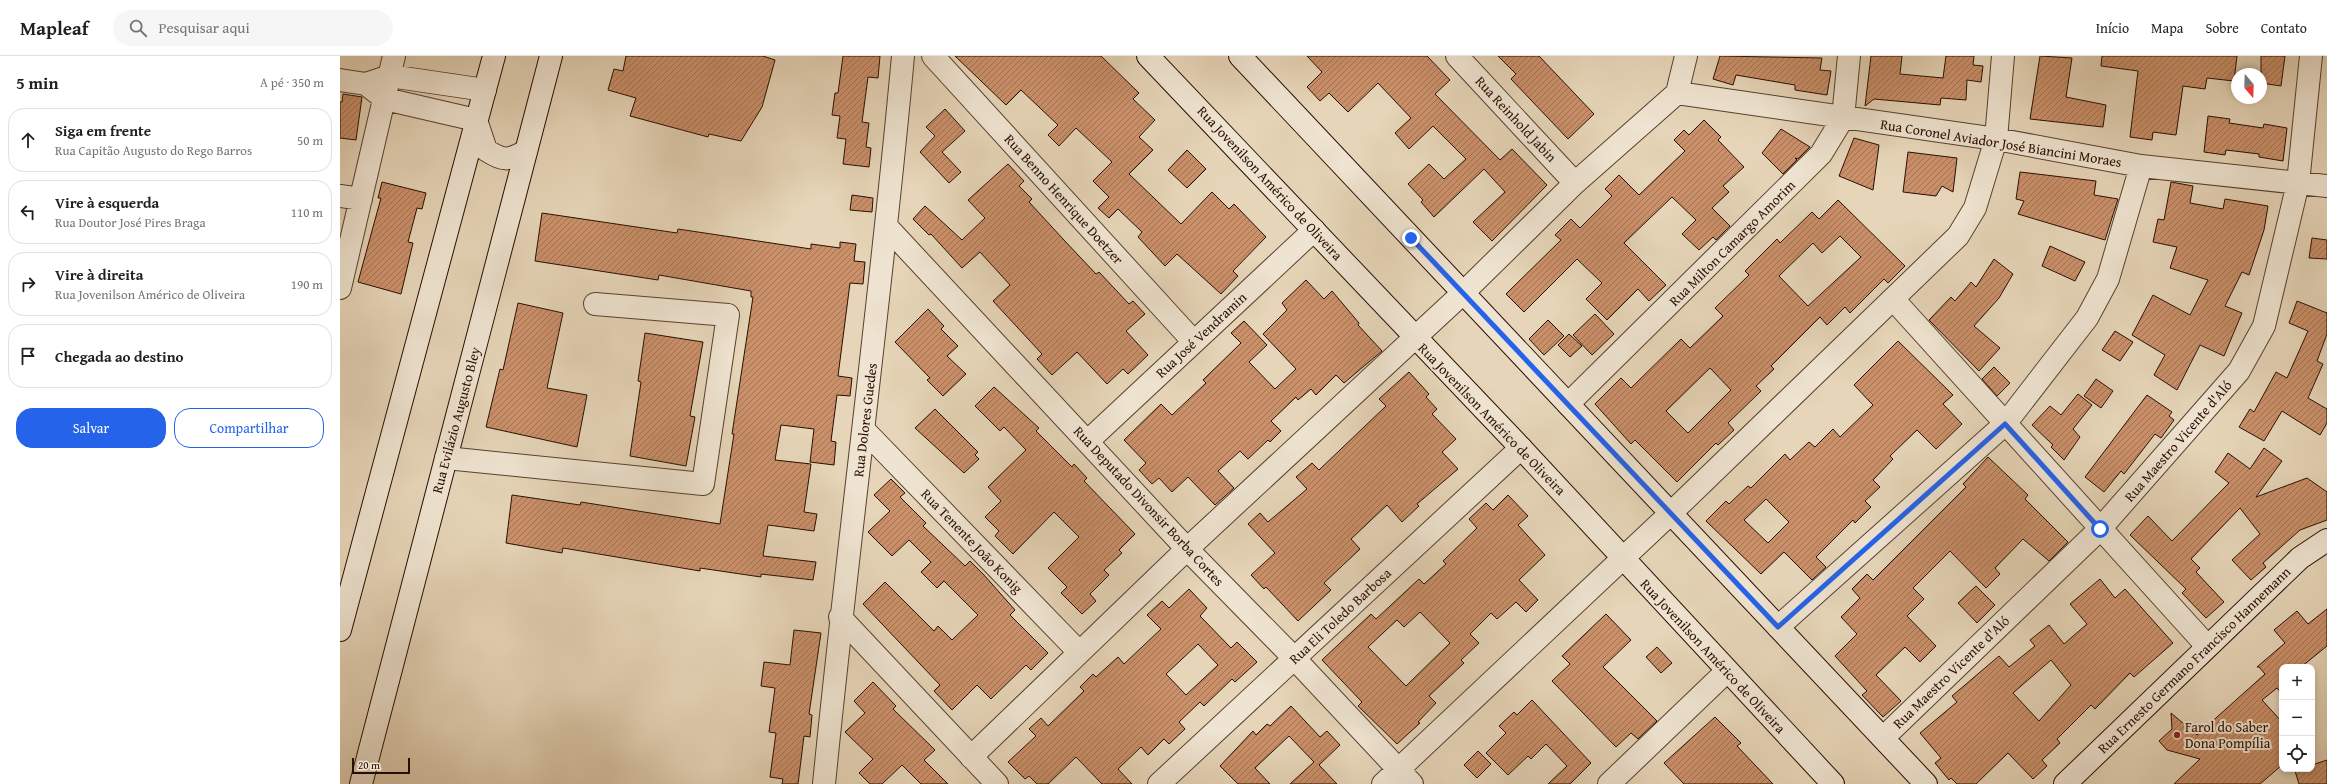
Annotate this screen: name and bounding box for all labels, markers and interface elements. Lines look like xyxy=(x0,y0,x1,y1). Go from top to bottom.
search box xyxy=(113,10,393,46)
text: Mapleaf xyxy=(20,14,89,42)
icon: search xyxy=(127,17,149,39)
text: Pesquisar aqui xyxy=(159,17,250,38)
text: Início xyxy=(2096,18,2129,38)
text: Mapa xyxy=(2151,18,2183,38)
text: Sobre xyxy=(2205,18,2239,38)
text: Contato xyxy=(2261,18,2307,38)
north arrow xyxy=(2231,68,2267,104)
text: 5 min xyxy=(16,70,58,95)
street label: Rua Reinhold Jabin xyxy=(1471,71,1561,167)
text: A pé · 350 m xyxy=(260,73,324,92)
street label: Rua Jovenilson Américo de Oliveira xyxy=(1193,101,1347,265)
street label: Rua Coronel Aviador José Biancini Moraes xyxy=(1879,114,2123,172)
text: Siga em frente xyxy=(55,120,151,141)
icon: ahead xyxy=(17,129,39,151)
street label: Rua Benno Henrique Doetzer xyxy=(1000,129,1128,269)
text: 50 m xyxy=(297,131,323,150)
text: Rua Capitão Augusto do Rego Barros xyxy=(55,141,252,160)
street label: Rua Milton Camargo Amorim xyxy=(1664,175,1800,311)
text: Vire à esquerda xyxy=(55,192,159,213)
icon: left xyxy=(17,201,39,223)
text: 110 m xyxy=(291,203,323,222)
text: Rua Doutor José Pires Braga xyxy=(55,213,206,232)
route end xyxy=(1402,229,1420,247)
text: Vire à direita xyxy=(55,264,143,285)
icon: right xyxy=(17,273,39,295)
text: 190 m xyxy=(291,275,323,294)
text: Rua Jovenilson Américo de Oliveira xyxy=(55,285,245,304)
street label: Rua José Vendramin xyxy=(1151,287,1251,382)
street label: Rua Jovenilson Américo de Oliveira xyxy=(1414,338,1571,500)
icon: arrive xyxy=(17,345,39,367)
street label: Rua Evilázio Augusto Bley xyxy=(427,345,485,495)
text: Chegada ao destino xyxy=(55,346,183,367)
street label: Rua Dolores Guedes xyxy=(848,362,882,478)
street label: Rua Maestro Vicente d'Aló xyxy=(2120,376,2236,506)
button: Salvar xyxy=(16,408,166,448)
button: Compartilhar xyxy=(174,408,324,448)
street label: Rua Deputado Divonsir Borba Cortes xyxy=(1069,421,1229,591)
street label: Rua Tenente João Konig xyxy=(917,484,1027,598)
route start xyxy=(2091,520,2109,538)
street label: Rua Ernesto Germano Francisco Hannemann xyxy=(2093,562,2295,758)
street label: Rua Eli Toledo Barbosa xyxy=(1285,563,1396,669)
street label: Rua Jovenilson Américo de Oliveira xyxy=(1636,574,1790,738)
street label: Rua Maestro Vicente d'Aló xyxy=(1888,611,2014,733)
map controls xyxy=(2279,664,2315,772)
button: + xyxy=(2279,664,2315,700)
button: − xyxy=(2279,700,2315,736)
place label: Farol do Saber Dona Pompília xyxy=(2185,717,2271,753)
marker: Farol do Saber Dona Pompília xyxy=(2172,730,2182,740)
button: locate xyxy=(2279,736,2315,772)
scale bar xyxy=(352,756,410,775)
text: 20 m xyxy=(358,757,380,773)

